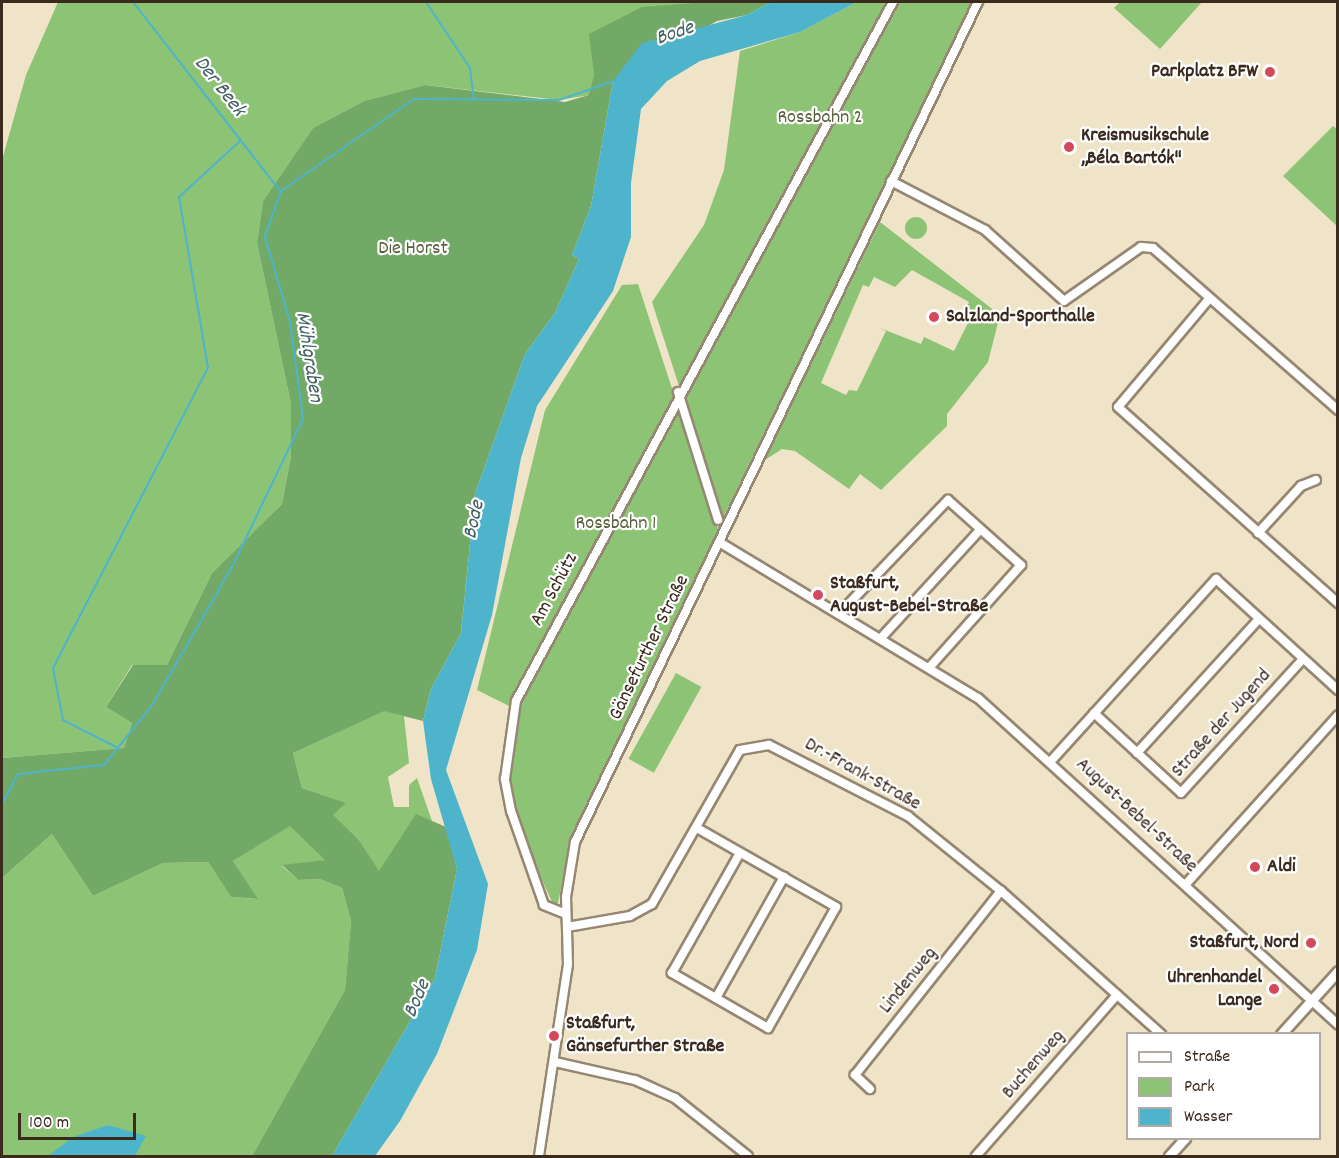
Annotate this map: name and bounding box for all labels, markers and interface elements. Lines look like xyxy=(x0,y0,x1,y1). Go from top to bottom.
water label: Bode xyxy=(653,16,697,52)
water label: Der Beek xyxy=(188,52,250,122)
place label: Parkplatz BFW xyxy=(1151,60,1258,84)
marker: Parkplatz BFW xyxy=(1263,65,1277,79)
park label: Rossbahn 2 xyxy=(777,106,863,130)
place label: Kreismusikschule „Béla Bartók" xyxy=(1081,124,1209,171)
marker: Kreismusikschule „Béla Bartók" xyxy=(1062,140,1076,154)
park label: Die Horst xyxy=(378,237,448,261)
place label: Salzland-Sporthalle xyxy=(946,305,1095,329)
water label: Mühlgraben xyxy=(288,310,328,404)
marker: Salzland-Sporthalle xyxy=(927,310,941,324)
water label: Bode xyxy=(459,499,491,541)
park label: Rossbahn 1 xyxy=(576,512,656,536)
street label: Am Schütz xyxy=(526,550,584,630)
street label: Gänsefurther Straße xyxy=(605,572,695,724)
place label: Staßfurt, August-Bebel-Straße xyxy=(830,572,988,619)
marker: Staßfurt, August-Bebel-Straße xyxy=(811,588,825,602)
street label: Straße der Jugend xyxy=(1167,665,1277,783)
street label: Dr.-Frank-Straße xyxy=(800,733,924,817)
street label: August-Bebel-Straße xyxy=(1070,753,1202,879)
place label: Aldi xyxy=(1267,855,1296,879)
marker: Aldi xyxy=(1248,860,1262,874)
place label: Staßfurt, Nord xyxy=(1190,931,1299,955)
marker: Staßfurt, Nord xyxy=(1304,936,1318,950)
street label: Lindenweg xyxy=(875,943,943,1019)
place label: Uhrenhandel Lange xyxy=(1167,966,1262,1013)
water label: Bode xyxy=(399,976,437,1022)
marker: Uhrenhandel Lange xyxy=(1267,982,1281,996)
place label: Staßfurt, Gänsefurther Straße xyxy=(566,1012,724,1059)
street label: Buchenweg xyxy=(997,1026,1071,1104)
marker: Staßfurt, Gänsefurther Straße xyxy=(547,1029,561,1043)
legend xyxy=(1126,1032,1321,1140)
text: Straße xyxy=(1184,1045,1230,1070)
text: Park xyxy=(1184,1075,1215,1100)
scale bar xyxy=(21,1101,140,1139)
text: Wasser xyxy=(1184,1105,1233,1130)
text: 100 m xyxy=(29,1111,69,1136)

